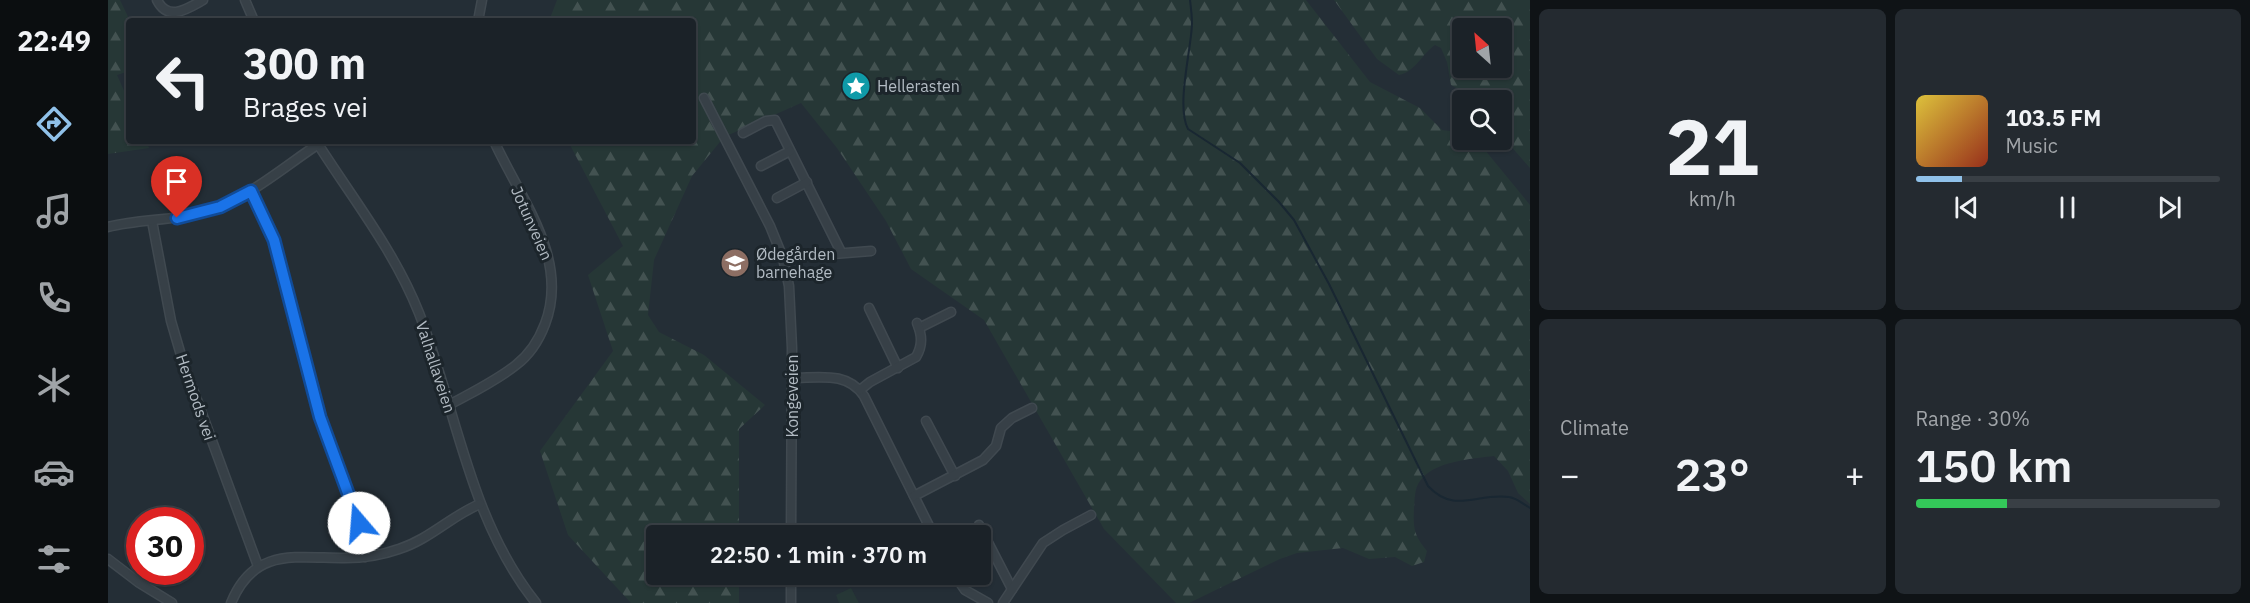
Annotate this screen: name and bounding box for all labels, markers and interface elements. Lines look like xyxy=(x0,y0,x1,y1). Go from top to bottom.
north arrow xyxy=(1452,18,1512,78)
map controls xyxy=(1452,18,1512,150)
text: 22:49 xyxy=(17,23,91,58)
text: 300 m xyxy=(243,36,366,91)
icon: left xyxy=(144,42,222,120)
place icon: Hellerasten xyxy=(840,70,872,102)
place label: Hellerasten xyxy=(877,76,960,96)
text: Brages vei xyxy=(243,89,368,124)
button: search xyxy=(1452,90,1512,150)
text: 21 xyxy=(1665,95,1759,196)
icon: directions xyxy=(33,103,75,145)
text: 103.5 FM xyxy=(2006,103,2101,132)
text: Music xyxy=(2006,132,2058,159)
pin xyxy=(151,156,202,218)
icon: arrive xyxy=(160,165,193,198)
street label: Jotunveien xyxy=(507,183,557,263)
text: km/h xyxy=(1689,185,1736,212)
icon: music xyxy=(33,190,75,232)
icon: previous xyxy=(1950,191,1983,224)
icon: pause xyxy=(2051,191,2084,224)
icon: next xyxy=(2153,191,2186,224)
place label: Ødegården barnehage xyxy=(756,244,835,282)
school or university icon: Ødegården barnehage xyxy=(719,247,751,279)
icon: phone xyxy=(33,277,75,319)
street label: Valhallaveien xyxy=(412,319,460,415)
street label: Hermods vei xyxy=(172,351,220,443)
street label: Kongeveien xyxy=(782,354,802,438)
icon: climate xyxy=(33,364,75,406)
text: Range · 30% xyxy=(1916,405,2030,432)
text: Climate xyxy=(1560,414,1629,441)
text: 150 km xyxy=(1916,436,2072,494)
text: 23° xyxy=(1675,445,1750,503)
icon: car xyxy=(33,451,75,493)
text: − xyxy=(1560,453,1580,496)
text: + xyxy=(1845,453,1864,496)
position arrow xyxy=(327,491,391,555)
speed limit sign: 30 xyxy=(126,507,204,585)
icon: filters xyxy=(33,538,75,580)
text: 22:50 · 1 min · 370 m xyxy=(710,540,927,569)

